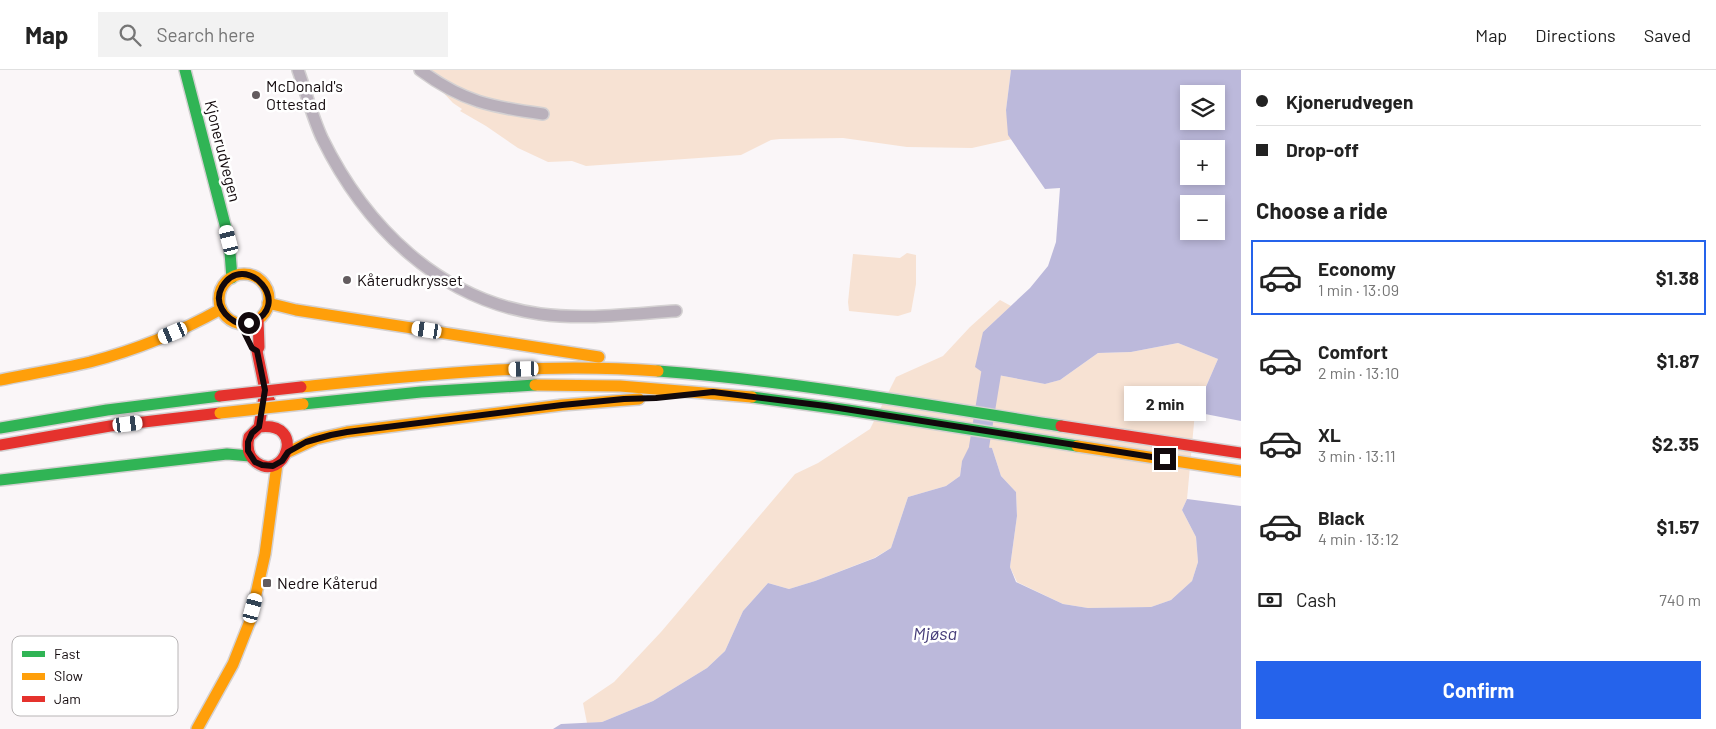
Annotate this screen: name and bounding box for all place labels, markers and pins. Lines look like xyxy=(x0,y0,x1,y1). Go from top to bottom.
place label: McDonald's Ottestad xyxy=(266,76,343,113)
marker: McDonald's Ottestad xyxy=(250,89,262,101)
place label: Kåterudkrysset xyxy=(357,270,463,289)
marker: Kåterudkrysset xyxy=(341,274,353,286)
place label: Nedre Kåterud xyxy=(277,573,378,592)
marker: Nedre Kåterud xyxy=(261,577,273,589)

